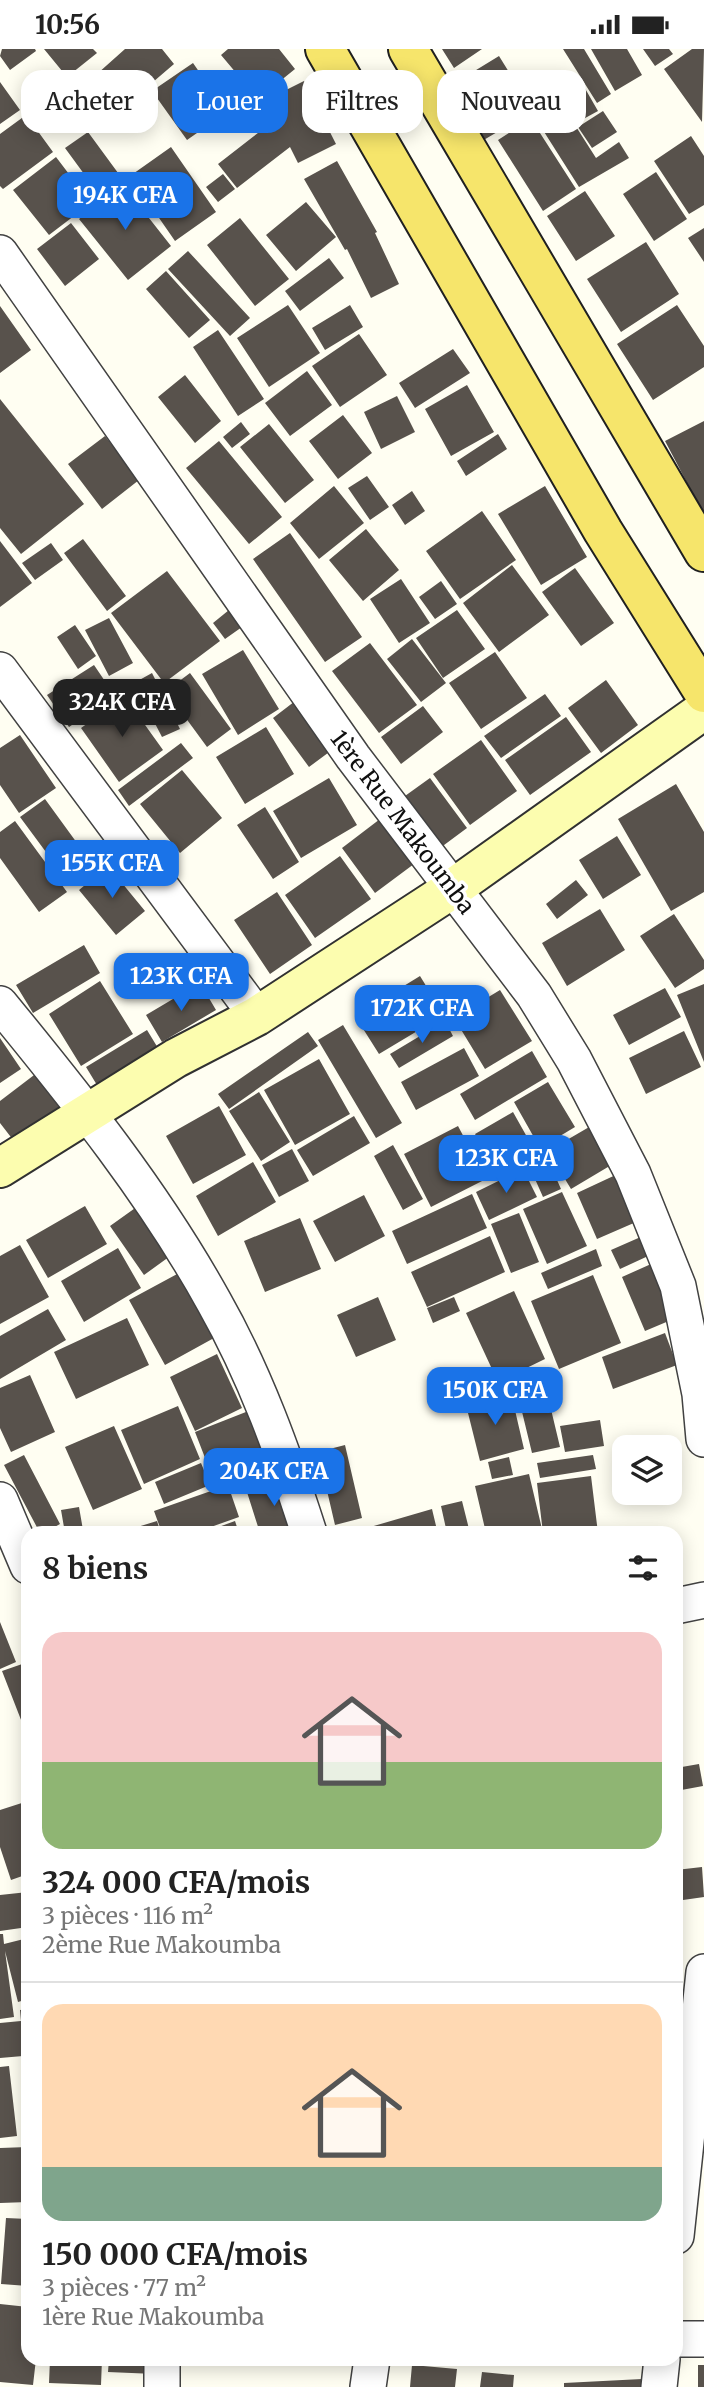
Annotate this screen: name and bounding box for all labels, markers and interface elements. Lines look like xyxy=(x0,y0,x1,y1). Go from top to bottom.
text: 10:56 xyxy=(35,8,100,41)
chip: Acheter xyxy=(21,70,158,133)
chip: Louer xyxy=(172,70,288,133)
chip: Filtres xyxy=(302,70,423,133)
chip: Nouveau xyxy=(437,70,586,133)
pin: 194K CFA xyxy=(53,173,197,232)
text: 194K CFA xyxy=(73,180,177,209)
pin: 324K CFA xyxy=(50,679,194,739)
text: 324K CFA xyxy=(69,687,175,716)
street label: 1ère Rue Makoumba xyxy=(325,724,481,920)
pin: 155K CFA xyxy=(40,841,184,900)
text: 155K CFA xyxy=(61,848,163,877)
pin: 123K CFA xyxy=(109,953,253,1013)
text: 123K CFA xyxy=(130,961,232,990)
pin: 172K CFA xyxy=(350,985,494,1045)
text: 172K CFA xyxy=(371,993,473,1022)
pin: 123K CFA xyxy=(434,1135,578,1195)
text: 123K CFA xyxy=(455,1143,557,1172)
pin: 150K CFA xyxy=(423,1367,567,1427)
text: 150K CFA xyxy=(443,1375,547,1404)
map controls xyxy=(612,1435,682,1505)
button: layers xyxy=(612,1435,682,1505)
pin: 204K CFA xyxy=(202,1449,346,1508)
text: 204K CFA xyxy=(220,1456,328,1485)
text: 8 biens xyxy=(42,1549,148,1587)
icon: filters xyxy=(624,1549,662,1587)
icon: home xyxy=(289,1678,415,1804)
text: 324 000 CFA/mois xyxy=(42,1863,310,1901)
text: 3 pièces · 116 m² xyxy=(42,1901,213,1930)
text: 2ème Rue Makoumba xyxy=(42,1930,281,1959)
icon: home xyxy=(289,2050,415,2176)
text: 150 000 CFA/mois xyxy=(42,2235,308,2273)
text: 3 pièces · 77 m² xyxy=(42,2273,206,2302)
text: 1ère Rue Makoumba xyxy=(42,2302,264,2331)

